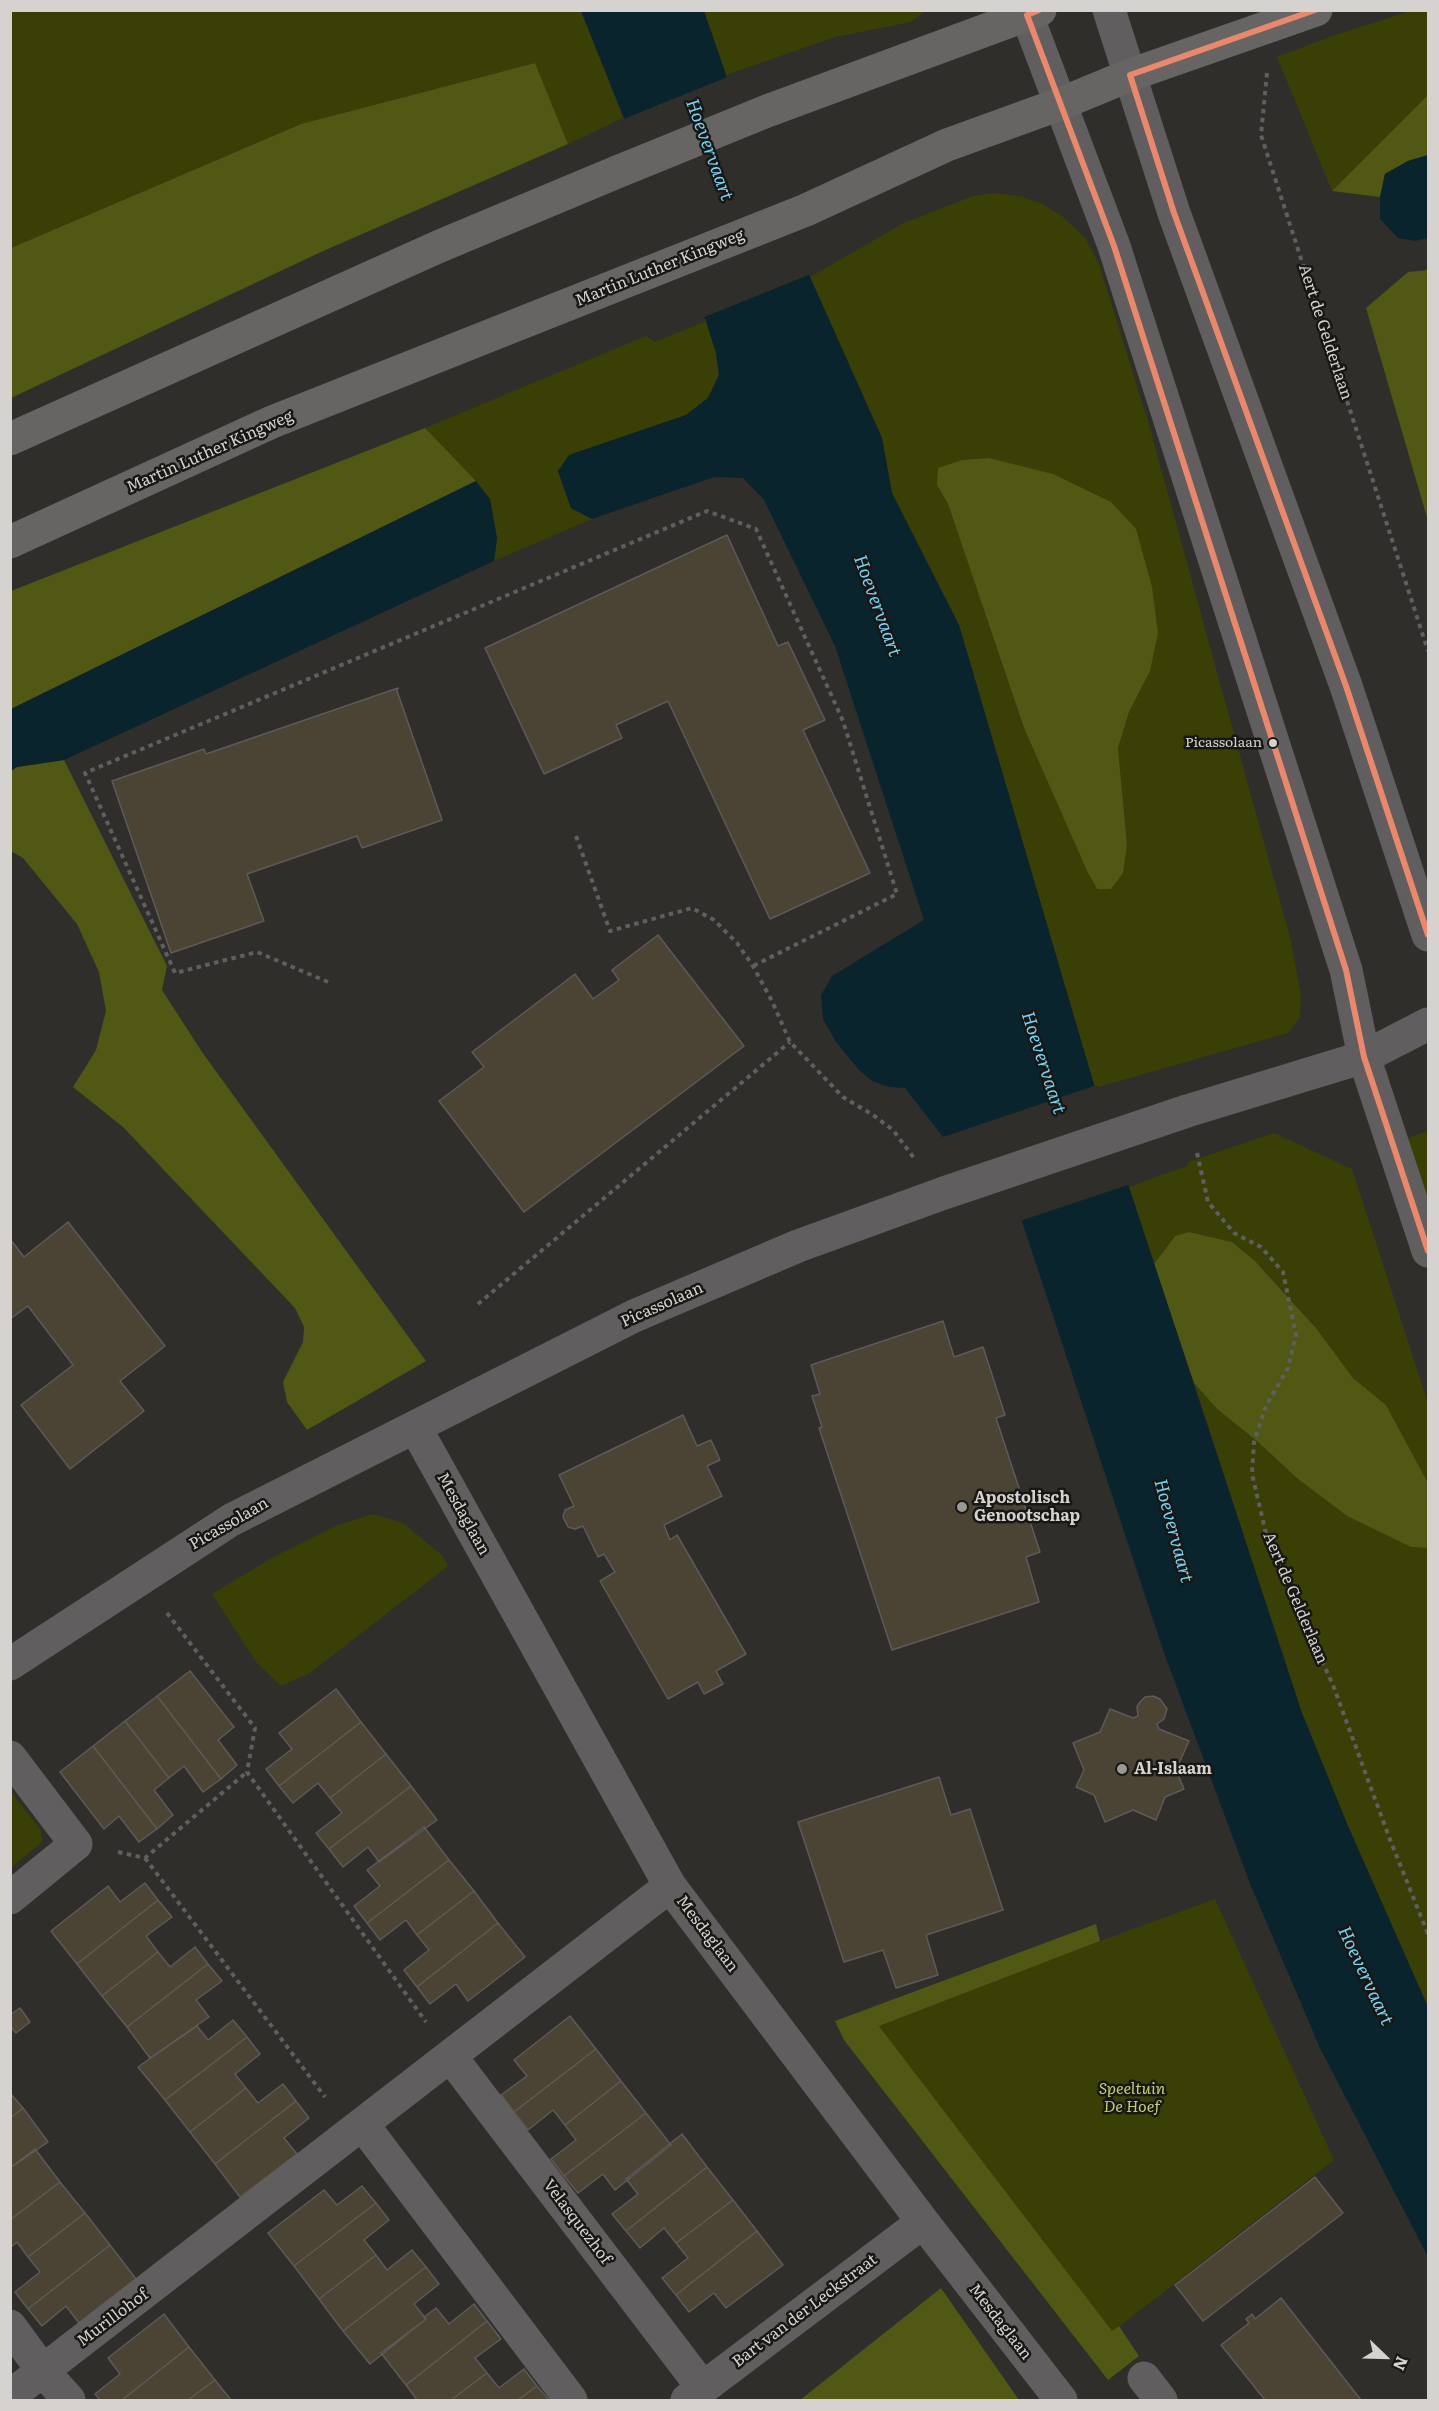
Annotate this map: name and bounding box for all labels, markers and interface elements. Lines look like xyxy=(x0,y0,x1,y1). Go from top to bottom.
water label: Hoevervaart xyxy=(681,96,737,204)
street label: Martin Luther Kingweg xyxy=(573,225,747,311)
street label: Aert de Gelderlaan xyxy=(1294,262,1356,402)
street label: Martin Luther Kingweg xyxy=(124,407,296,497)
water label: Hoevervaart xyxy=(849,552,905,660)
place label: Picassolaan xyxy=(1185,735,1262,751)
marker: Picassolaan xyxy=(1267,737,1279,749)
water label: Hoevervaart xyxy=(1016,1009,1070,1117)
street label: Picassolaan xyxy=(618,1278,706,1332)
street label: Mesdaglaan xyxy=(432,1469,494,1559)
water label: Hoevervaart xyxy=(1149,1477,1197,1585)
place label: Apostolisch Genootschap xyxy=(974,1488,1080,1526)
street label: Picassolaan xyxy=(186,1494,272,1554)
marker: Apostolisch Genootschap xyxy=(955,1500,969,1514)
street label: Aert de Gelderlaan xyxy=(1259,1529,1331,1667)
place label: Al-Islaam xyxy=(1134,1759,1212,1779)
marker: Al-Islaam xyxy=(1115,1762,1129,1776)
street label: Mesdaglaan xyxy=(672,1892,742,1976)
water label: Hoevervaart xyxy=(1333,1923,1397,2029)
park label: Speeltuin De Hoef xyxy=(1099,2079,1165,2117)
street label: Velasquezhof xyxy=(539,2176,615,2268)
street label: Bart van der Leckstraat xyxy=(729,2250,881,2372)
street label: Mesdaglaan xyxy=(964,2280,1036,2364)
street label: Murillohof xyxy=(74,2285,152,2351)
north arrow xyxy=(1355,2327,1415,2387)
text: N xyxy=(1388,2353,1415,2375)

